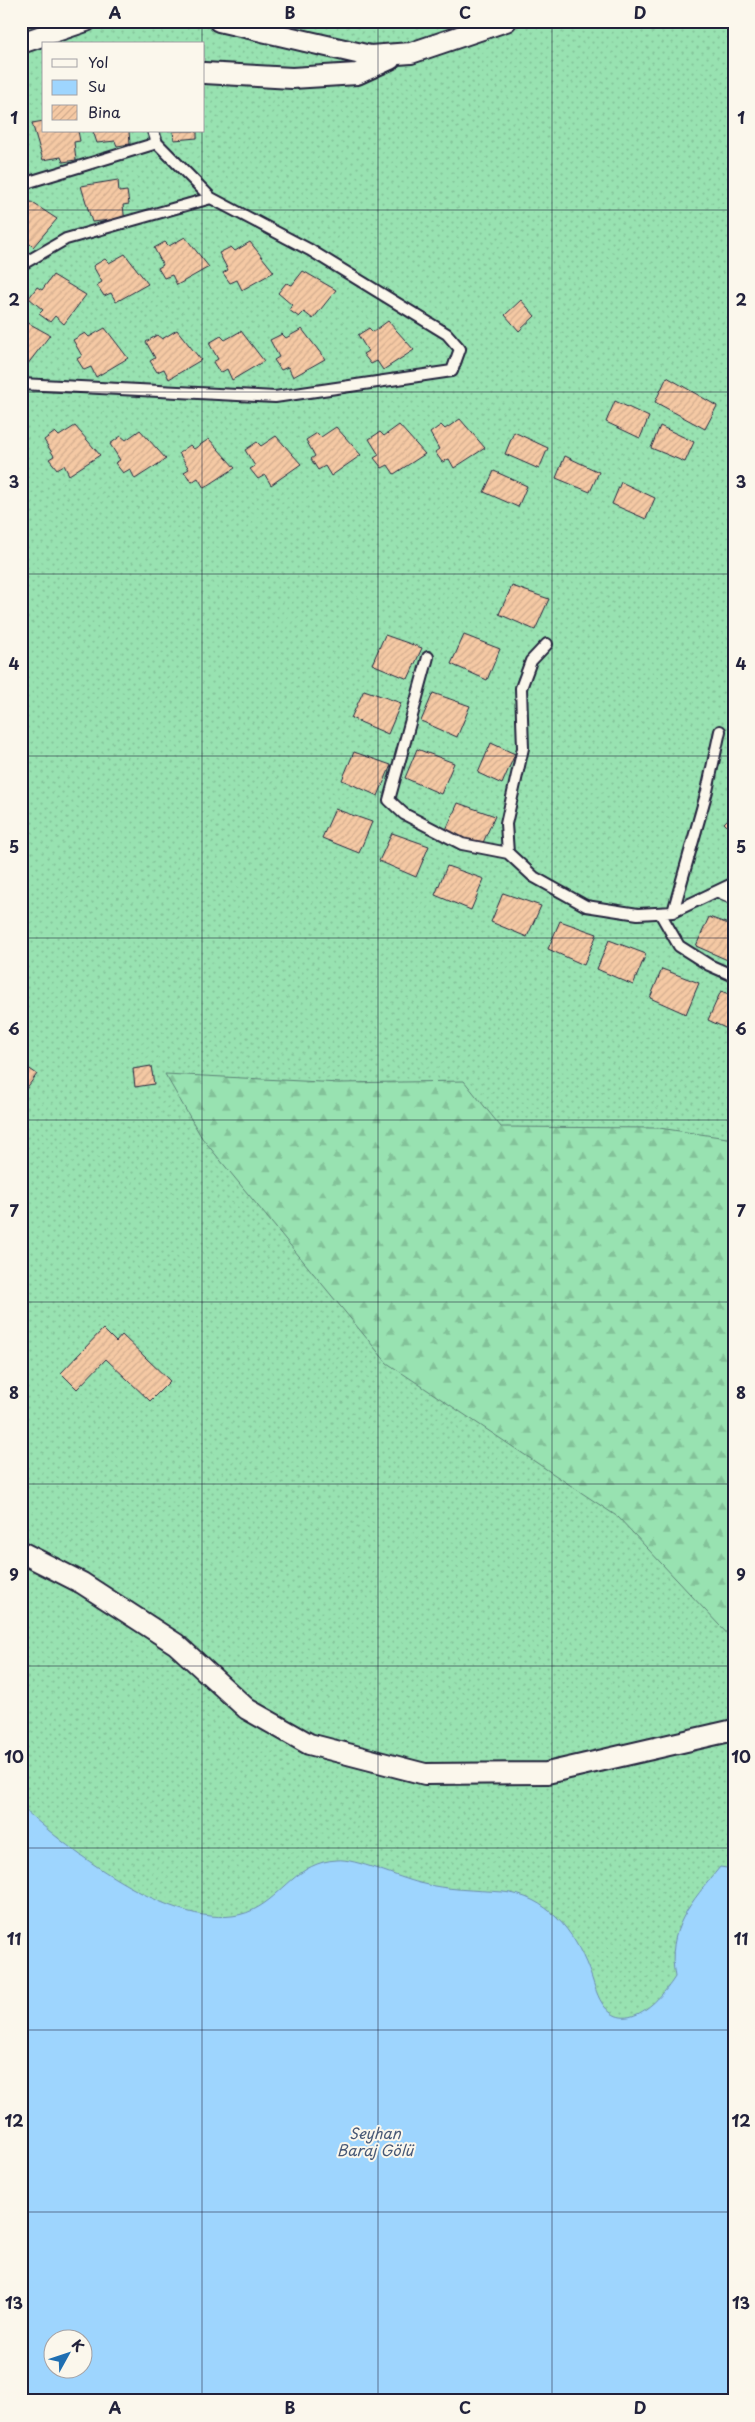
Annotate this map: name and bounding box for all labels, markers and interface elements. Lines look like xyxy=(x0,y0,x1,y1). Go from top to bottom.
text: A xyxy=(109,0,122,24)
text: B xyxy=(285,0,296,24)
text: C xyxy=(459,0,471,24)
text: D xyxy=(634,0,646,24)
legend xyxy=(42,42,205,132)
text: Yol xyxy=(88,50,109,73)
text: Su xyxy=(88,74,106,97)
text: Bina xyxy=(88,100,121,123)
text: 1 xyxy=(10,105,18,129)
text: 1 xyxy=(737,105,745,129)
text: 2 xyxy=(8,287,20,311)
text: 2 xyxy=(735,287,747,311)
text: 3 xyxy=(9,469,19,493)
text: 3 xyxy=(736,469,746,493)
text: 4 xyxy=(9,651,20,675)
text: 4 xyxy=(736,651,747,675)
text: 5 xyxy=(9,834,19,858)
text: 5 xyxy=(736,834,746,858)
text: 6 xyxy=(8,1016,20,1040)
text: 6 xyxy=(735,1016,747,1040)
text: 7 xyxy=(9,1198,19,1222)
text: 7 xyxy=(736,1198,746,1222)
text: 8 xyxy=(9,1380,19,1404)
text: 8 xyxy=(736,1380,746,1404)
text: 9 xyxy=(9,1562,19,1586)
text: 9 xyxy=(736,1562,746,1586)
text: 10 xyxy=(4,1744,24,1768)
text: 10 xyxy=(731,1744,751,1768)
text: 11 xyxy=(7,1926,21,1950)
text: 11 xyxy=(734,1926,748,1950)
text: 12 xyxy=(5,2108,23,2132)
text: 12 xyxy=(732,2108,750,2132)
water label: Seyhan Baraj Gölü xyxy=(337,2121,415,2161)
text: 13 xyxy=(5,2290,23,2314)
text: 13 xyxy=(732,2290,750,2314)
north arrow xyxy=(42,2330,92,2380)
text: K xyxy=(67,2335,90,2356)
text: A xyxy=(109,2395,122,2419)
text: B xyxy=(285,2395,296,2419)
text: C xyxy=(459,2395,471,2419)
text: D xyxy=(634,2395,646,2419)

